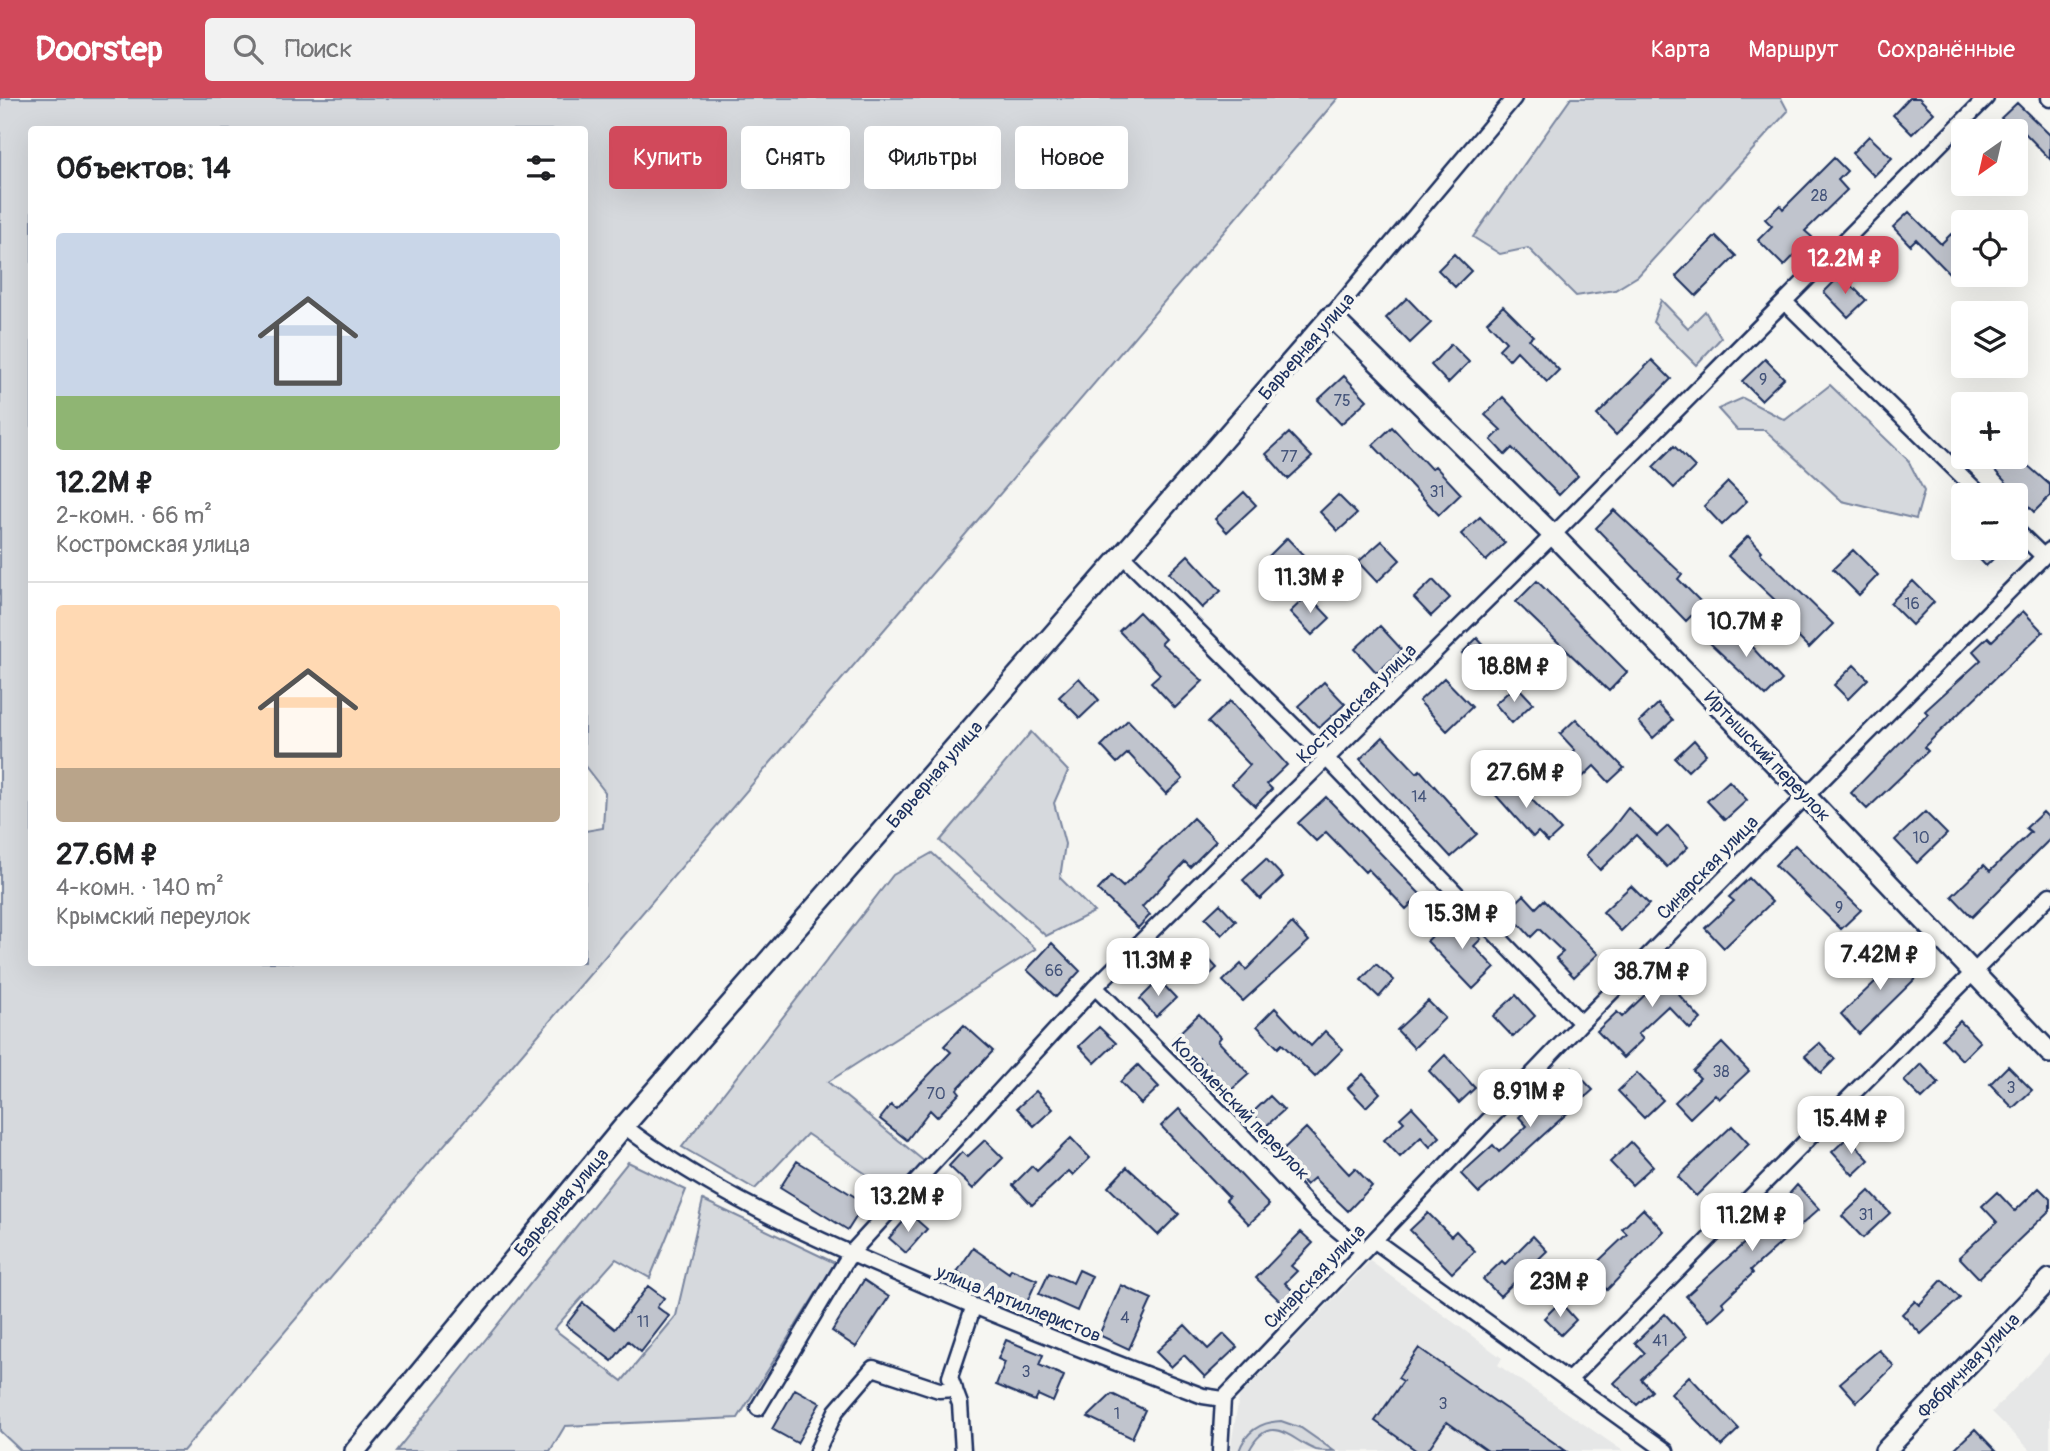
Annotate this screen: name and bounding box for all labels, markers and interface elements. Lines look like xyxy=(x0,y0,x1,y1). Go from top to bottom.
search box xyxy=(205,18,695,81)
text: Doorstep xyxy=(35,29,163,70)
icon: search xyxy=(229,30,267,68)
text: Поиск xyxy=(285,33,353,65)
text: Карта xyxy=(1651,35,1710,64)
text: Маршрут xyxy=(1748,35,1839,64)
text: Сохранённые xyxy=(1877,35,2015,64)
north arrow xyxy=(1951,119,2028,196)
map controls xyxy=(1951,119,2028,560)
chip: Купить xyxy=(609,126,727,189)
chip: Снять xyxy=(741,126,850,189)
chip: Фильтры xyxy=(864,126,1001,189)
chip: Новое xyxy=(1015,126,1128,189)
icon: filters xyxy=(522,149,560,187)
text: Объектов: 14 xyxy=(56,150,231,187)
house number: 28 xyxy=(1810,186,1828,206)
button: locate xyxy=(1951,210,2028,287)
pin: 12.2M ₽ xyxy=(1780,236,1910,296)
text: 12.2M ₽ xyxy=(1807,244,1883,273)
icon: home xyxy=(245,278,371,404)
street label: Барьерная улица xyxy=(1253,288,1360,405)
button: layers xyxy=(1951,301,2028,378)
house number: 9 xyxy=(1759,370,1767,390)
house number: 75 xyxy=(1333,391,1351,411)
button: + xyxy=(1951,392,2028,469)
house number: 77 xyxy=(1281,447,1298,467)
text: 12.2M ₽ xyxy=(56,464,154,501)
house number: 31 xyxy=(1429,482,1445,502)
button: − xyxy=(1951,483,2028,560)
text: 2-комн. · 66 m² xyxy=(56,501,212,530)
text: Костромская улица xyxy=(56,530,250,559)
pin: 11.3M ₽ xyxy=(1245,556,1375,615)
text: 11.3M ₽ xyxy=(1274,563,1346,592)
house number: 16 xyxy=(1904,594,1920,614)
pin: 10.7M ₽ xyxy=(1681,600,1811,659)
text: 10.7M ₽ xyxy=(1707,607,1785,636)
street label: Костромская улица xyxy=(1292,638,1422,769)
pin: 18.8M ₽ xyxy=(1449,644,1579,704)
icon: home xyxy=(245,650,371,776)
text: 18.8M ₽ xyxy=(1478,652,1550,681)
street label: Иртышский переулок xyxy=(1699,686,1836,827)
street label: Барьерная улица xyxy=(881,716,988,833)
pin: 27.6M ₽ xyxy=(1461,750,1591,810)
text: 27.6M ₽ xyxy=(1487,758,1565,787)
house number: 14 xyxy=(1411,787,1427,807)
street label: Синарская улица xyxy=(1652,810,1764,925)
house number: 10 xyxy=(1912,828,1930,848)
text: 27.6M ₽ xyxy=(56,836,159,873)
text: 4-комн. · 140 m² xyxy=(56,873,224,902)
pin: 15.3M ₽ xyxy=(1397,892,1527,951)
house number: 9 xyxy=(1835,898,1843,918)
text: 15.3M ₽ xyxy=(1425,899,1499,928)
text: Крымский переулок xyxy=(56,902,251,931)
pin: 7.42M ₽ xyxy=(1815,932,1945,992)
pin: 11.3M ₽ xyxy=(1093,939,1223,998)
text: 7.42M ₽ xyxy=(1841,940,1919,969)
text: 11.3M ₽ xyxy=(1122,946,1194,975)
pin: 38.7M ₽ xyxy=(1587,950,1717,1009)
text: 38.7M ₽ xyxy=(1614,957,1690,986)
house number: 66 xyxy=(1045,961,1063,981)
street label: Коломенский переулок xyxy=(1166,1032,1315,1185)
house number: 38 xyxy=(1713,1062,1730,1082)
pin: 8.91M ₽ xyxy=(1465,1070,1595,1129)
text: 8.91M ₽ xyxy=(1494,1077,1566,1106)
house number: 3 xyxy=(2007,1078,2016,1098)
house number: 70 xyxy=(926,1084,946,1104)
pin: 15.4M ₽ xyxy=(1786,1096,1916,1156)
text: 15.4M ₽ xyxy=(1813,1104,1889,1133)
street label: Барьерная улица xyxy=(509,1143,614,1262)
pin: 13.2M ₽ xyxy=(843,1174,973,1234)
text: 13.2M ₽ xyxy=(870,1182,946,1211)
pin: 11.2M ₽ xyxy=(1687,1194,1817,1253)
text: 11.2M ₽ xyxy=(1716,1201,1788,1230)
house number: 31 xyxy=(1858,1205,1874,1225)
street label: Синарская улица xyxy=(1259,1219,1371,1334)
street label: улица Артиллеристов xyxy=(932,1259,1105,1348)
pin: 23M ₽ xyxy=(1511,1260,1609,1319)
text: 23M ₽ xyxy=(1530,1267,1590,1296)
house number: 4 xyxy=(1120,1308,1130,1328)
street label: Фабричная улица xyxy=(1912,1308,2025,1424)
house number: 11 xyxy=(637,1312,649,1332)
house number: 41 xyxy=(1652,1331,1668,1351)
house number: 3 xyxy=(1022,1362,1031,1382)
house number: 3 xyxy=(1439,1394,1448,1414)
house number: 1 xyxy=(1114,1404,1120,1424)

